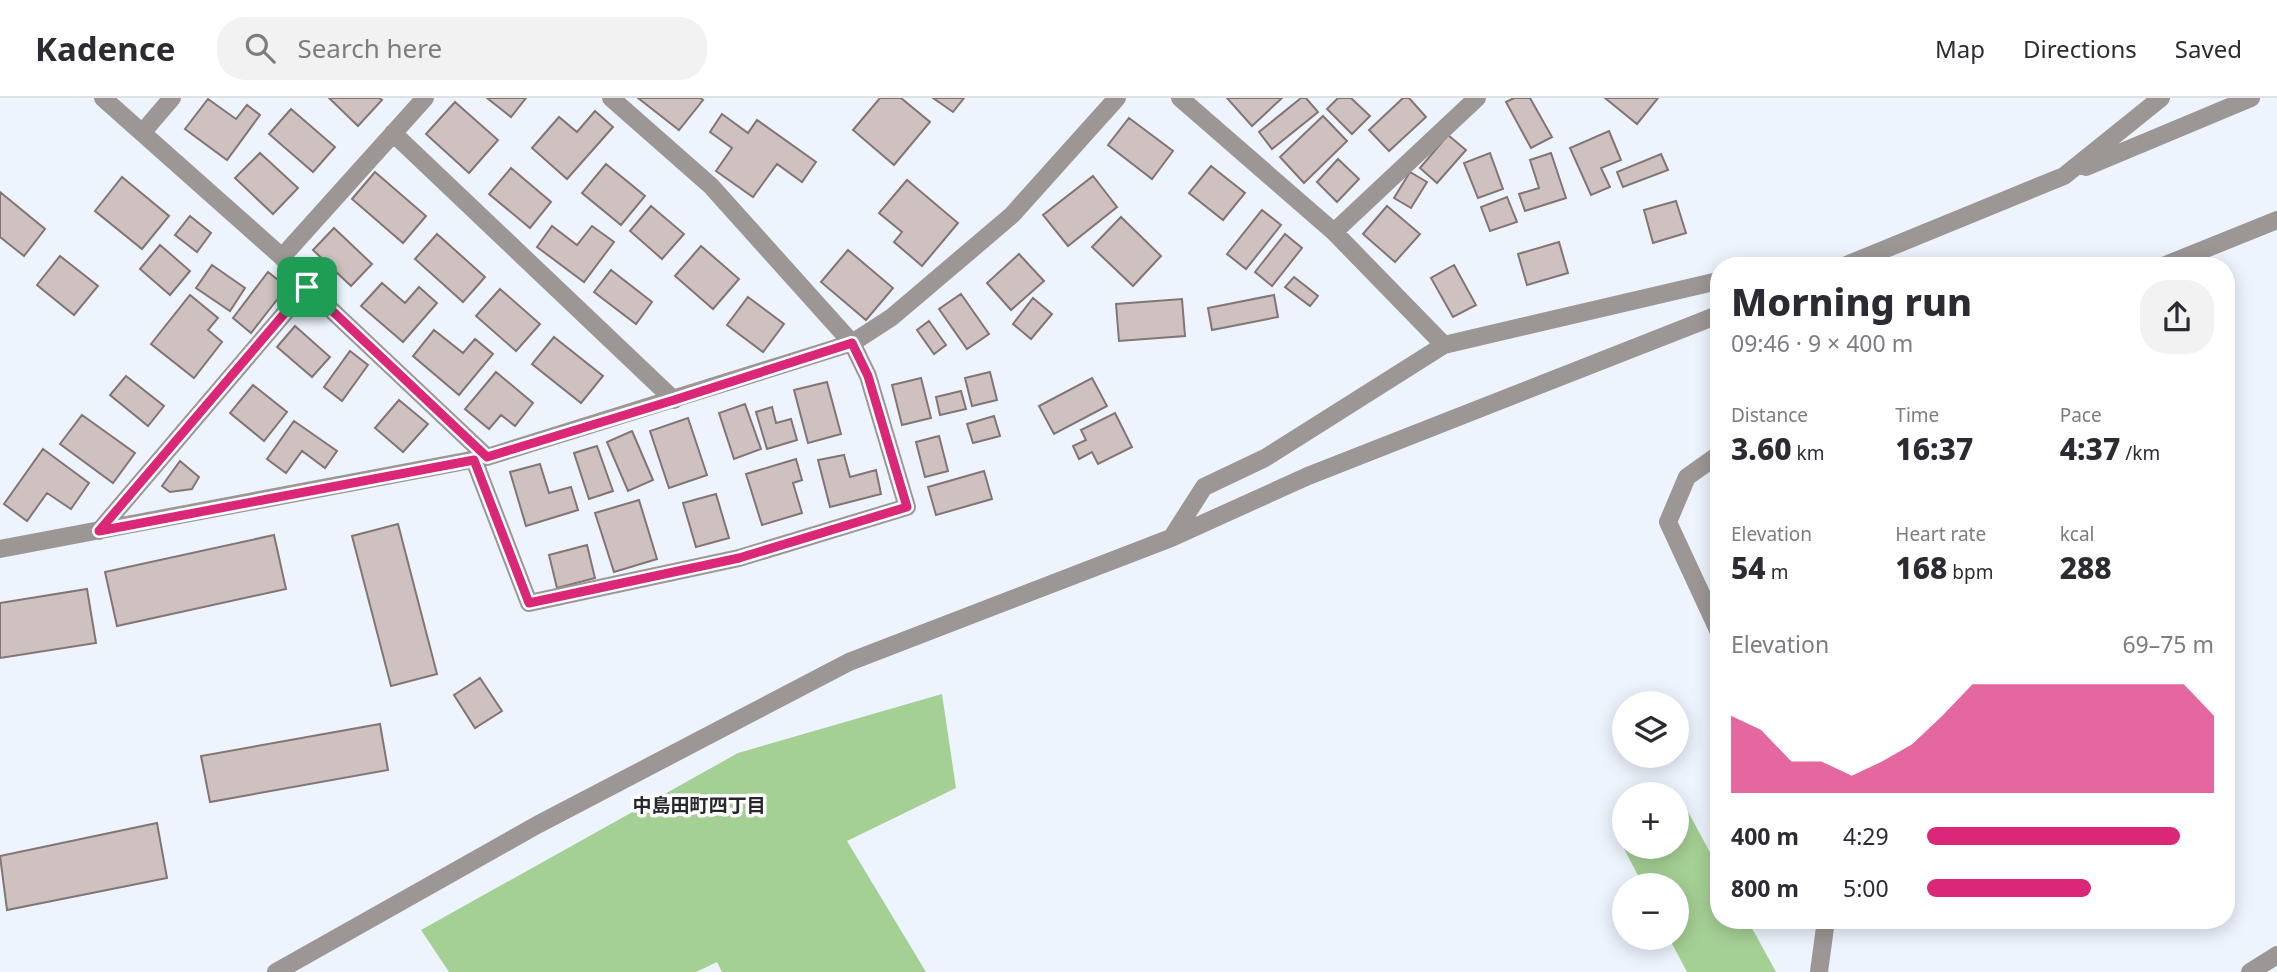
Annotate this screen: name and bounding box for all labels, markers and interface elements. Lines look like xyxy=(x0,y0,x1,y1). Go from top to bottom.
search box xyxy=(217,17,707,80)
text: Kadence xyxy=(35,26,175,71)
icon: search xyxy=(241,29,279,67)
text: Search here xyxy=(297,30,442,66)
text: Map xyxy=(1935,32,1985,65)
text: Directions xyxy=(2023,32,2137,65)
text: Saved xyxy=(2175,32,2242,65)
pin xyxy=(277,257,337,317)
icon: arrive xyxy=(288,268,326,306)
text: Morning run xyxy=(1731,275,1972,327)
button: share xyxy=(2140,280,2214,354)
text: 09:46 · 9 × 400 m xyxy=(1731,327,1913,359)
text: Distance xyxy=(1731,402,1808,428)
text: Time xyxy=(1895,402,1939,428)
text: Pace xyxy=(2060,402,2102,428)
text: 3.60 xyxy=(1731,428,1792,469)
text: 16:37 xyxy=(1895,428,1973,469)
text: 4:37 xyxy=(2060,428,2120,469)
text: km xyxy=(1792,440,1824,466)
text: /km xyxy=(2120,440,2160,466)
text: Elevation xyxy=(1731,521,1812,547)
text: Heart rate xyxy=(1895,521,1986,547)
text: kcal xyxy=(2060,521,2094,547)
text: 54 xyxy=(1731,547,1766,588)
text: 168 xyxy=(1895,547,1947,588)
text: 288 xyxy=(2060,547,2112,588)
text: m xyxy=(1766,559,1788,585)
text: bpm xyxy=(1947,559,1993,585)
text: Elevation xyxy=(1731,628,1829,660)
text: 69–75 m xyxy=(2122,628,2214,660)
map controls xyxy=(1612,691,1689,950)
button: layers xyxy=(1612,691,1689,768)
button: + xyxy=(1612,782,1689,859)
district label: 中島田町四丁目 xyxy=(632,792,766,818)
text: 400 m xyxy=(1731,820,1799,852)
text: 4:29 xyxy=(1843,820,1889,852)
text: 800 m xyxy=(1731,872,1799,904)
text: 5:00 xyxy=(1843,872,1889,904)
button: − xyxy=(1612,873,1689,950)

